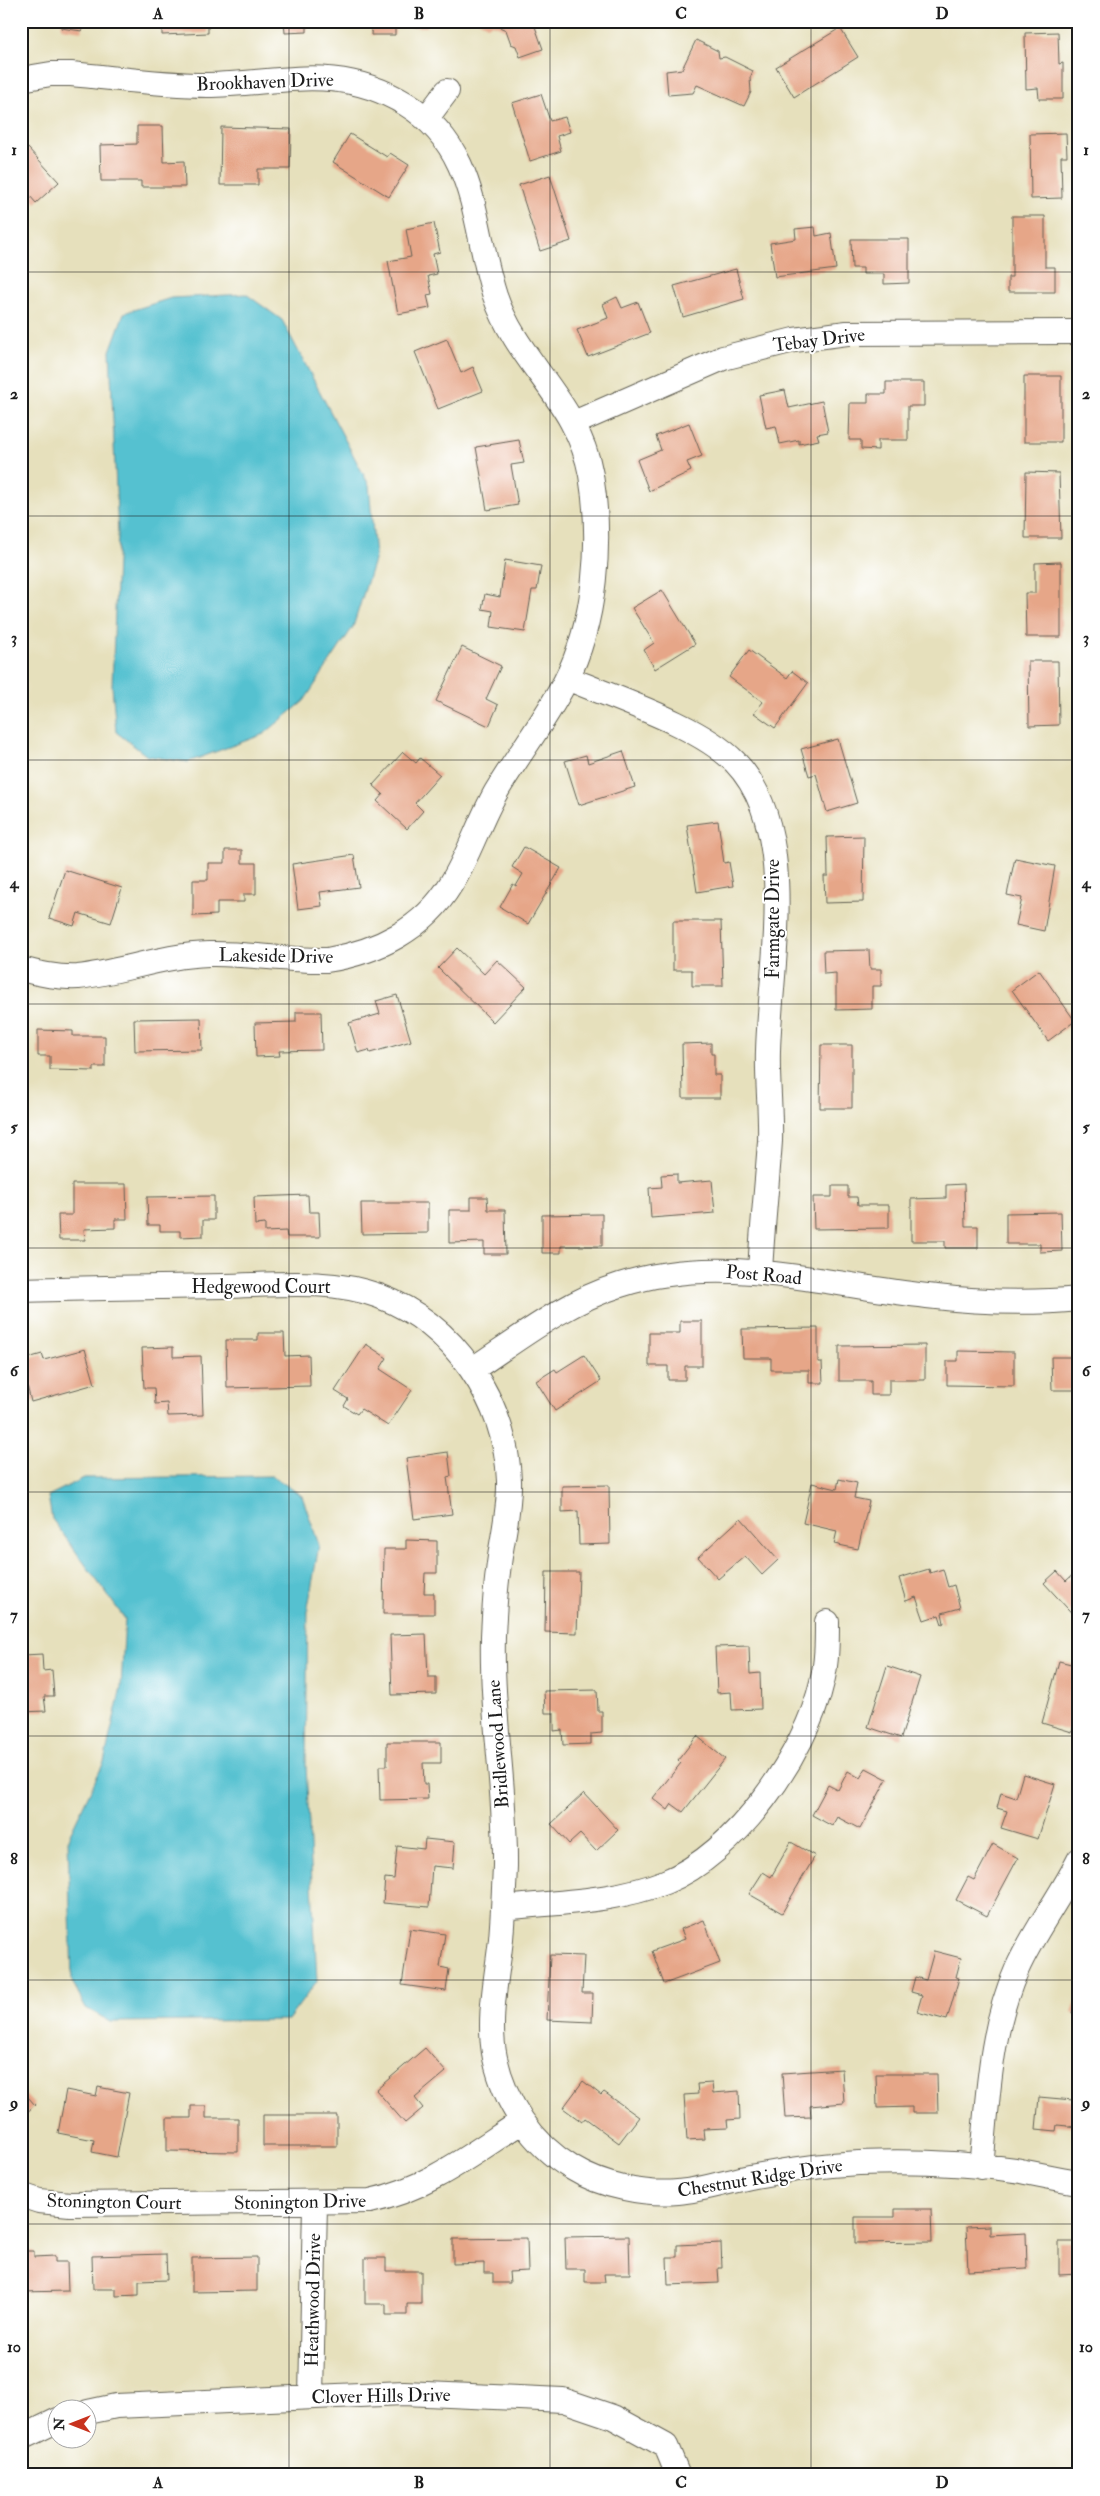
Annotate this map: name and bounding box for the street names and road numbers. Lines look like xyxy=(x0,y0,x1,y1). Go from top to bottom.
street label: Brookhaven Drive xyxy=(196,68,334,96)
street label: Tebay Drive xyxy=(772,322,866,358)
street label: Farmgate Drive xyxy=(761,859,785,979)
street label: Lakeside Drive xyxy=(219,943,334,969)
street label: Post Road xyxy=(725,1260,804,1290)
street label: Hedgewood Court xyxy=(191,1275,331,1299)
street label: Bridlewood Lane xyxy=(482,1679,514,1809)
street label: Chestnut Ridge Drive xyxy=(676,2153,844,2203)
street label: Stonington Court xyxy=(46,2189,182,2215)
street label: Stonington Drive xyxy=(234,2189,366,2215)
street label: Heathwood Drive xyxy=(300,2233,326,2367)
street label: Clover Hills Drive xyxy=(311,2383,451,2409)

